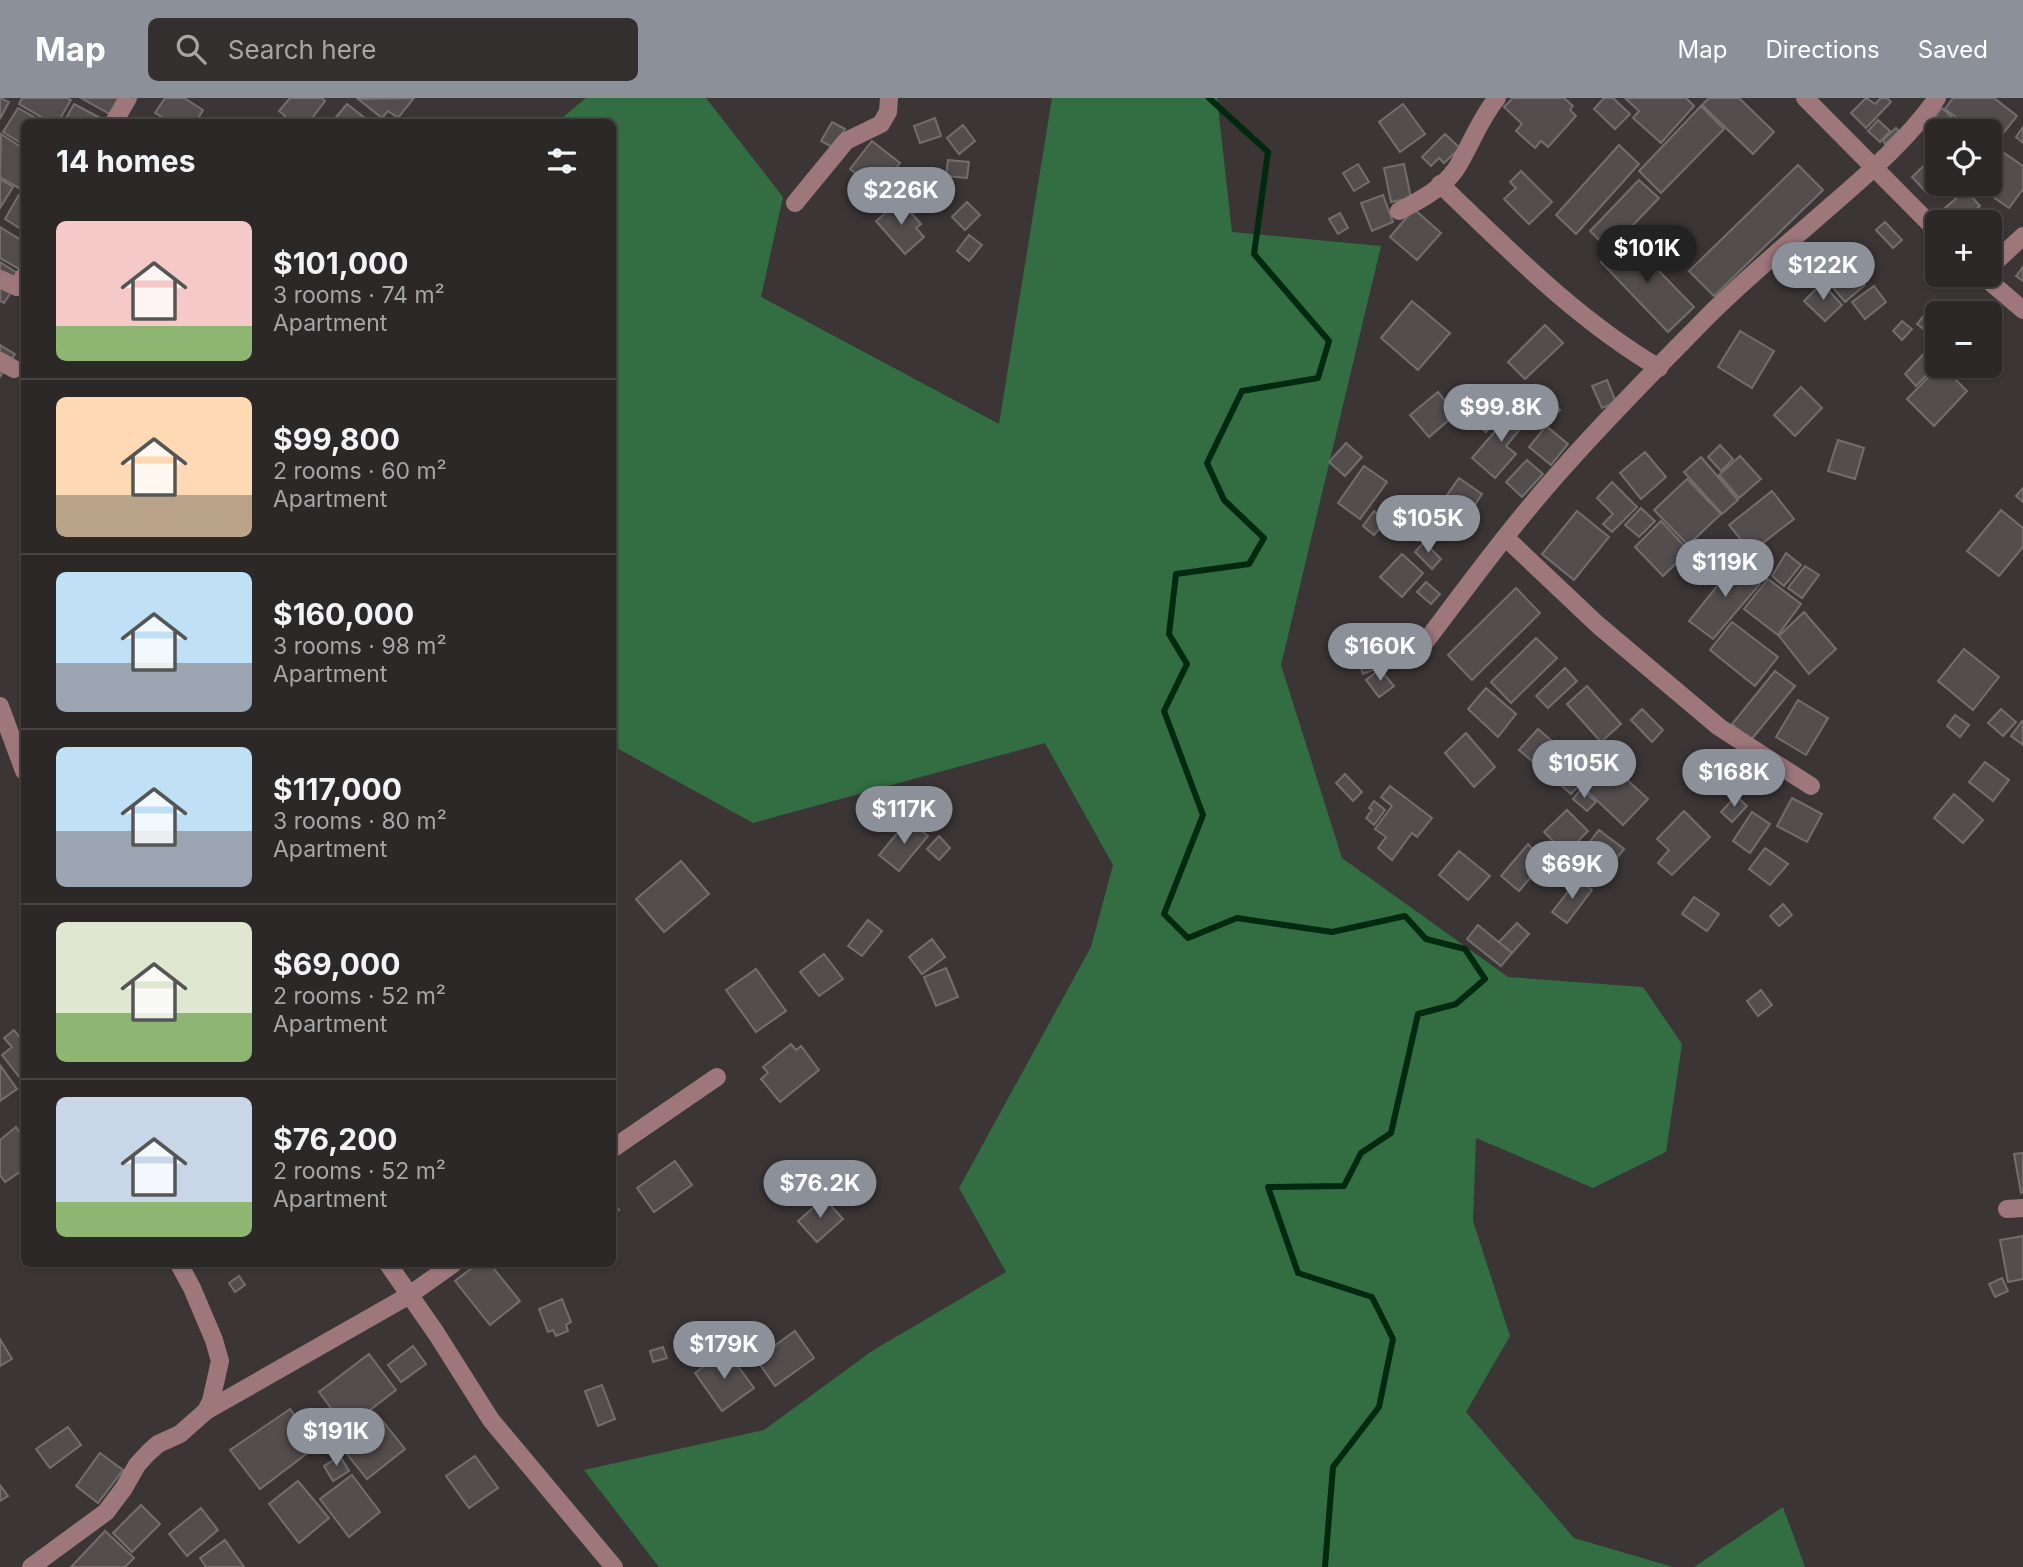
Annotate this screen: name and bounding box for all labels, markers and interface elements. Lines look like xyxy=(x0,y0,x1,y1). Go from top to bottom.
search box xyxy=(148,18,638,81)
text: Map xyxy=(35,29,106,69)
icon: search xyxy=(172,30,210,68)
text: Search here xyxy=(228,34,376,65)
text: Map xyxy=(1678,35,1727,64)
text: Directions xyxy=(1765,35,1880,64)
text: Saved xyxy=(1918,35,1988,64)
map controls xyxy=(1925,119,2002,378)
button: locate xyxy=(1925,119,2002,196)
icon: filters xyxy=(543,142,581,180)
text: 14 homes xyxy=(56,143,195,179)
pin: $226K xyxy=(852,167,950,227)
text: $226K xyxy=(863,176,939,204)
button: + xyxy=(1925,210,2002,287)
pin: $101K xyxy=(1598,226,1696,285)
text: $101K xyxy=(1614,234,1680,262)
pin: $122K xyxy=(1774,242,1872,302)
text: $101,000 xyxy=(273,245,409,281)
icon: home xyxy=(112,249,196,333)
text: $122K xyxy=(1788,251,1858,279)
text: 3 rooms · 74 m² xyxy=(273,281,445,309)
button: − xyxy=(1925,301,2002,378)
text: Apartment xyxy=(273,309,387,337)
pin: $99.8K xyxy=(1444,384,1558,444)
text: $99.8K xyxy=(1460,393,1542,421)
text: $99,800 xyxy=(273,421,400,457)
icon: home xyxy=(112,425,196,509)
text: 2 rooms · 60 m² xyxy=(273,457,447,485)
text: Apartment xyxy=(273,485,387,513)
pin: $105K xyxy=(1379,496,1477,555)
text: $105K xyxy=(1392,504,1464,532)
pin: $119K xyxy=(1676,540,1774,599)
text: $119K xyxy=(1692,548,1758,576)
text: $160,000 xyxy=(273,596,414,632)
icon: home xyxy=(112,600,196,684)
pin: $160K xyxy=(1331,624,1429,683)
text: 3 rooms · 98 m² xyxy=(273,632,447,660)
text: $160K xyxy=(1344,632,1416,660)
text: Apartment xyxy=(273,660,387,688)
pin: $105K xyxy=(1535,740,1633,800)
text: $105K xyxy=(1548,749,1620,777)
pin: $168K xyxy=(1685,750,1783,809)
text: $168K xyxy=(1698,758,1770,786)
text: $117,000 xyxy=(273,771,402,807)
icon: home xyxy=(112,775,196,859)
pin: $117K xyxy=(855,786,953,846)
text: $117K xyxy=(872,795,936,823)
text: 3 rooms · 80 m² xyxy=(273,807,447,835)
text: Apartment xyxy=(273,835,387,863)
pin: $69K xyxy=(1531,842,1613,901)
text: $69K xyxy=(1541,850,1603,878)
text: $69,000 xyxy=(273,946,401,982)
icon: home xyxy=(112,950,196,1034)
text: 2 rooms · 52 m² xyxy=(273,982,446,1010)
text: Apartment xyxy=(273,1010,387,1038)
text: $76,200 xyxy=(273,1121,398,1157)
icon: home xyxy=(112,1125,196,1209)
text: 2 rooms · 52 m² xyxy=(273,1157,446,1185)
pin: $76.2K xyxy=(763,1160,877,1220)
text: $76.2K xyxy=(779,1169,861,1197)
text: Apartment xyxy=(273,1185,387,1213)
pin: $179K xyxy=(675,1322,773,1381)
text: $179K xyxy=(689,1330,759,1358)
pin: $191K xyxy=(287,1408,385,1468)
text: $191K xyxy=(303,1417,369,1445)

